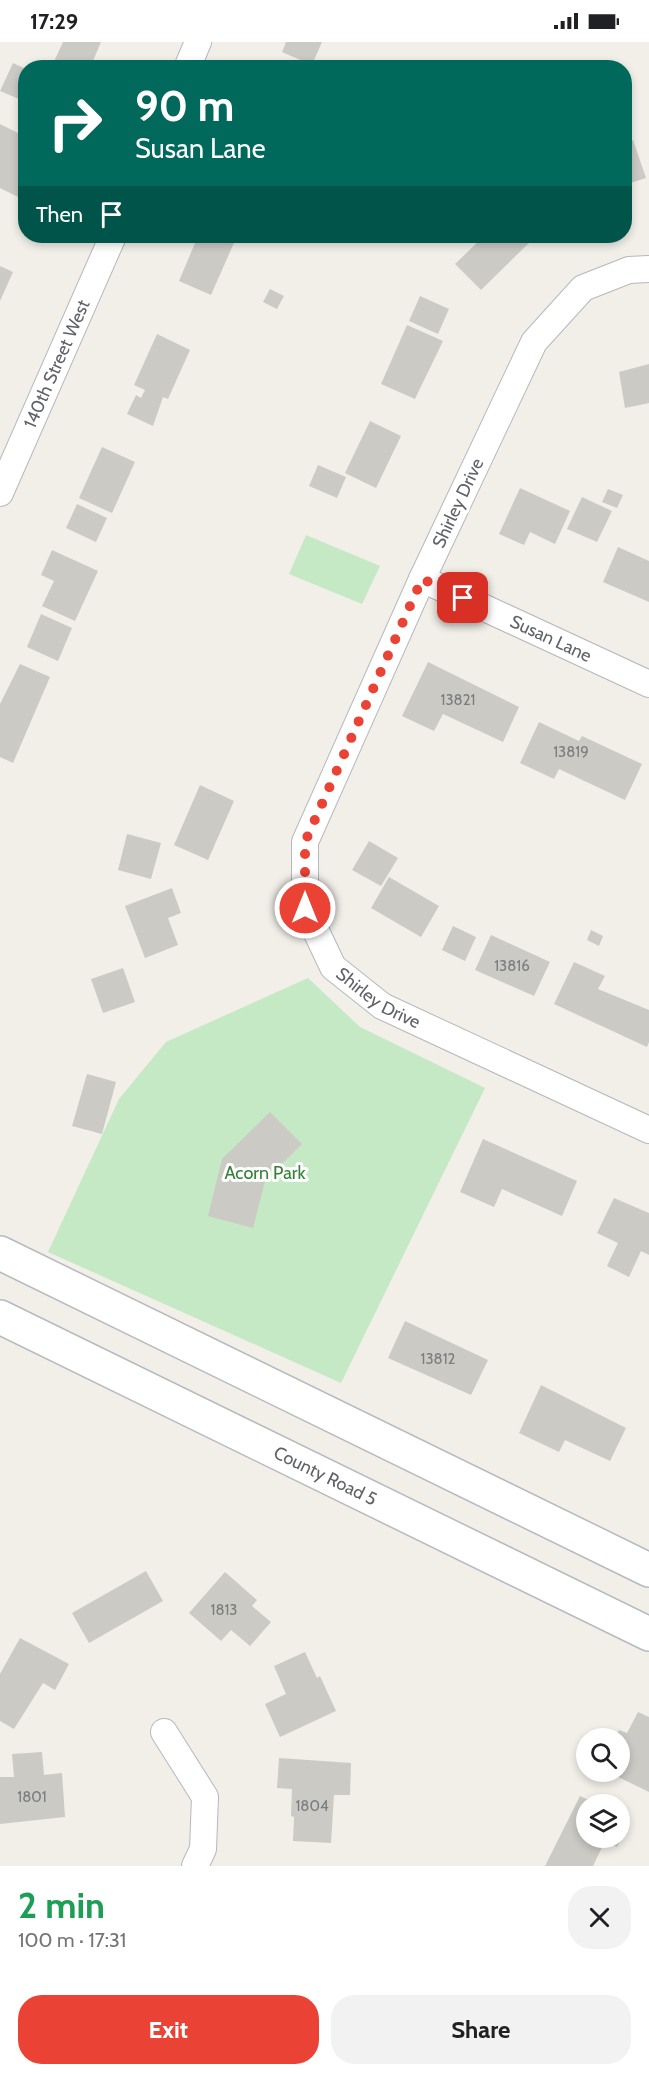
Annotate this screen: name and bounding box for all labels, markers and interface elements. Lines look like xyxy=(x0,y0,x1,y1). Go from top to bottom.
text: 17:29 xyxy=(30,8,78,35)
text: 90 m xyxy=(135,80,234,132)
icon: right xyxy=(36,84,114,162)
text: Susan Lane xyxy=(135,132,265,165)
icon: arrive xyxy=(95,198,128,231)
text: Then xyxy=(36,201,83,228)
street label: 140th Street West xyxy=(19,296,95,432)
street label: Shirley Drive xyxy=(428,455,488,551)
pin xyxy=(437,572,488,623)
icon: arrive xyxy=(446,581,479,614)
street label: Susan Lane xyxy=(507,610,595,667)
house number: 13821 xyxy=(441,691,475,709)
house number: 13819 xyxy=(553,743,589,761)
position arrow xyxy=(273,876,337,940)
house number: 13816 xyxy=(494,957,530,975)
street label: Shirley Drive xyxy=(332,963,424,1033)
park label: Acorn Park xyxy=(224,1162,306,1184)
house number: 13812 xyxy=(421,1350,456,1368)
street label: County Road 5 xyxy=(270,1441,381,1510)
house number: 1813 xyxy=(211,1601,238,1619)
map controls xyxy=(576,1728,630,1848)
button: search xyxy=(576,1728,630,1782)
house number: 1801 xyxy=(17,1788,47,1806)
button: layers xyxy=(576,1794,630,1848)
house number: 1804 xyxy=(295,1797,329,1815)
text: 2 min xyxy=(18,1883,105,1927)
button: close xyxy=(568,1886,631,1949)
text: 100 m · 17:31 xyxy=(18,1928,126,1952)
button: Exit xyxy=(18,1995,319,2064)
button: Share xyxy=(331,1995,631,2064)

